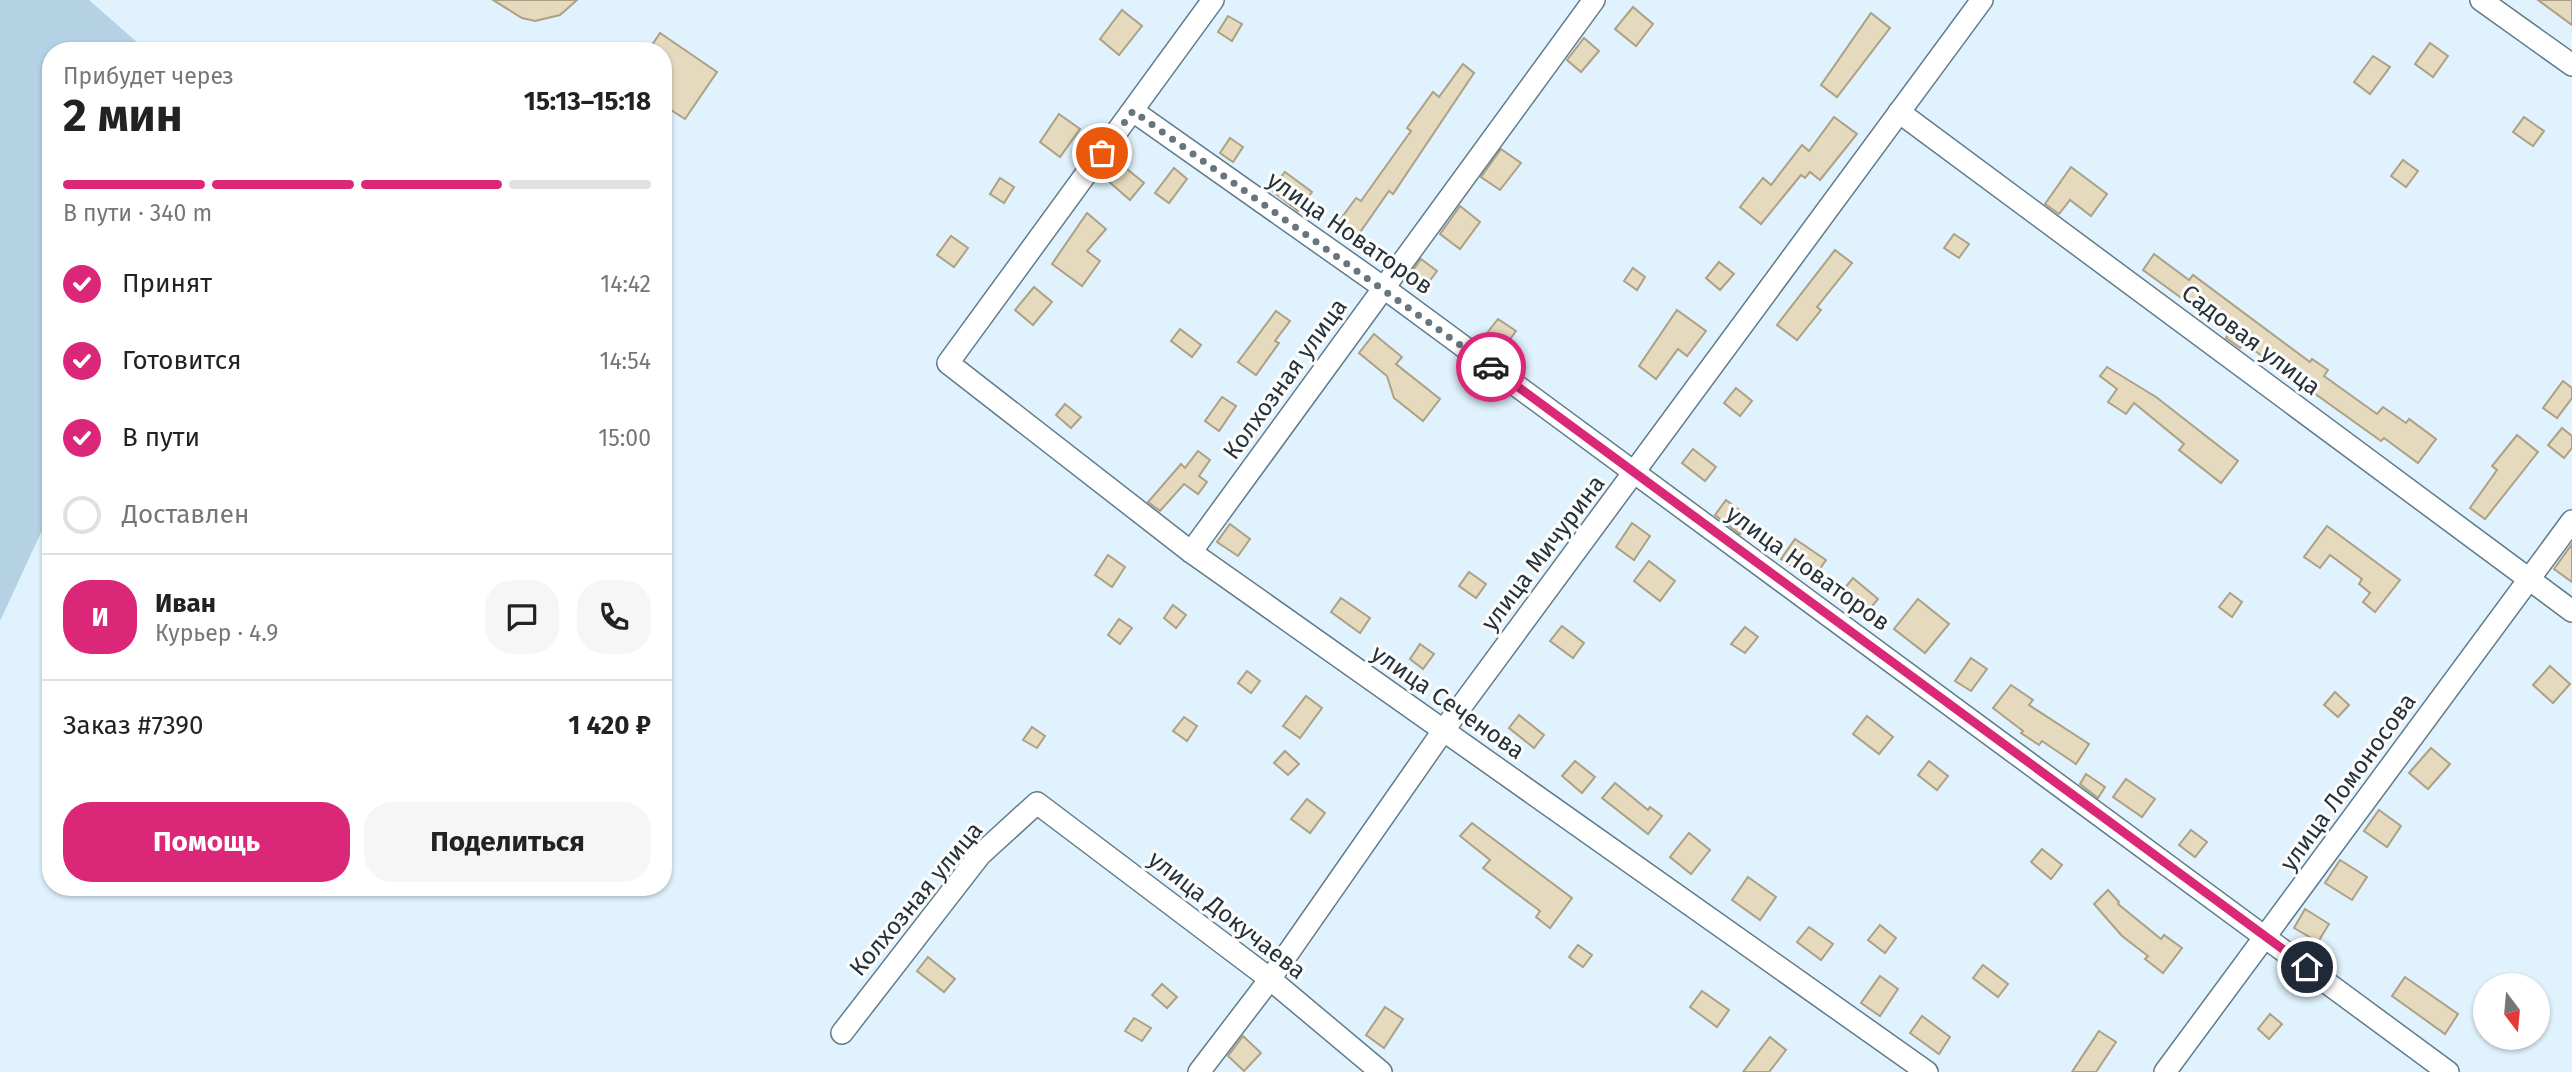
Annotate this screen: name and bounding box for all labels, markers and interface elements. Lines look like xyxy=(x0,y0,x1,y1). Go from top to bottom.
text: Прибудет через xyxy=(63,62,234,90)
text: 15:13–15:18 xyxy=(524,86,651,117)
text: 2 мин xyxy=(63,88,183,143)
pin xyxy=(1072,123,1132,183)
icon: bag xyxy=(1083,134,1121,172)
street label: улица Новаторов xyxy=(1262,165,1438,301)
text: В пути · 340 m xyxy=(63,199,212,227)
icon: check xyxy=(63,265,101,303)
text: Принят xyxy=(122,268,212,299)
text: 14:42 xyxy=(600,270,651,298)
street label: Садовая улица xyxy=(2176,279,2326,401)
street label: Колхозная улица xyxy=(1217,293,1353,465)
courier xyxy=(1456,332,1526,402)
icon: check xyxy=(63,342,101,380)
text: Готовится xyxy=(122,345,242,376)
text: 14:54 xyxy=(599,347,651,375)
icon: car xyxy=(1472,348,1510,386)
icon: check xyxy=(63,419,101,457)
text: В пути xyxy=(122,422,200,453)
text: 15:00 xyxy=(598,424,651,452)
street label: улица Мичурина xyxy=(1475,470,1611,636)
text: Доставлен xyxy=(122,499,249,530)
street label: улица Новаторов xyxy=(1721,499,1895,637)
button: chat xyxy=(485,580,559,654)
button: phone xyxy=(577,580,651,654)
text: Иван xyxy=(155,588,216,619)
text: И xyxy=(91,602,109,633)
text: Курьер · 4.9 xyxy=(155,619,278,647)
street label: улица Сеченова xyxy=(1366,639,1530,765)
street label: улица Ломоносова xyxy=(2274,688,2422,876)
text: Заказ #7390 xyxy=(63,710,204,741)
text: 1 420 ₽ xyxy=(568,710,651,741)
button: Помощь xyxy=(63,802,350,882)
button: Поделиться xyxy=(364,802,651,882)
street label: Колхозная улица xyxy=(844,816,988,982)
street label: улица Докучаева xyxy=(1143,845,1311,985)
pin xyxy=(2277,937,2337,997)
icon: home xyxy=(2288,948,2326,986)
north arrow xyxy=(2473,973,2550,1050)
map controls xyxy=(2473,973,2550,1050)

